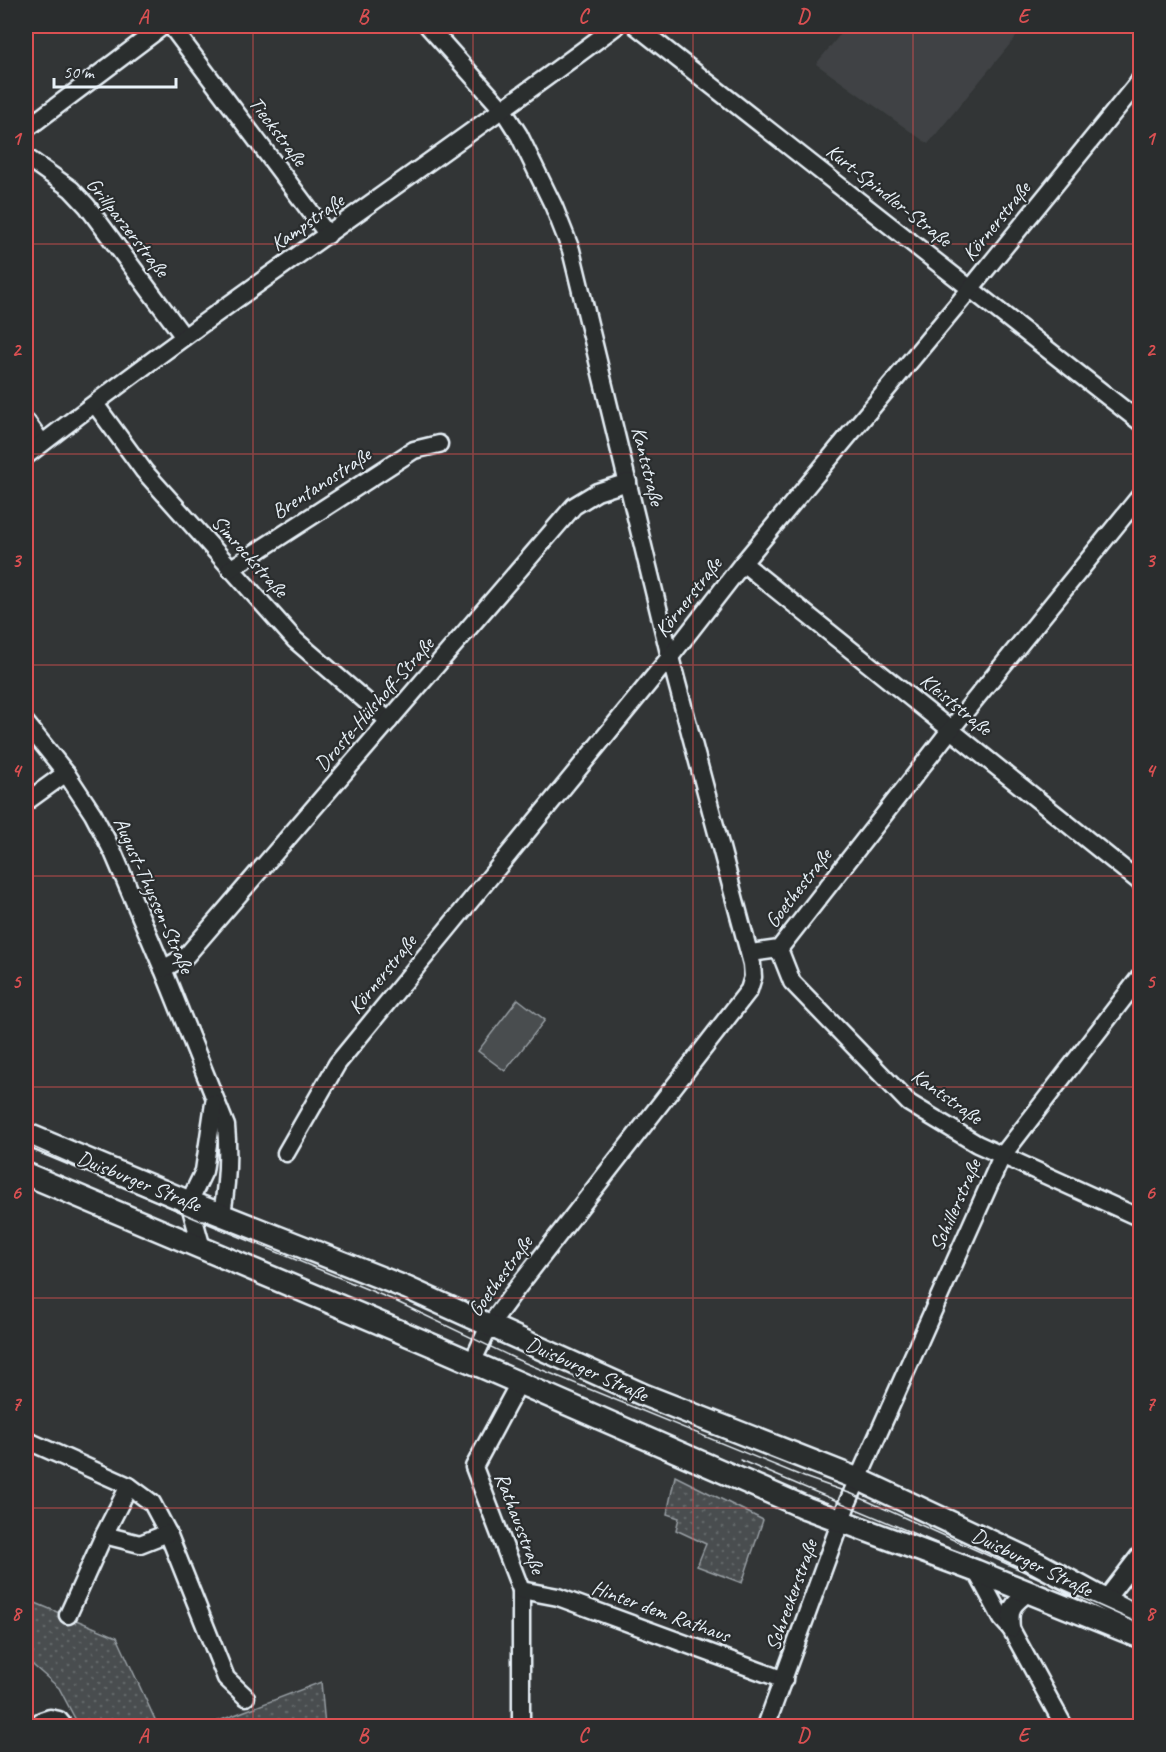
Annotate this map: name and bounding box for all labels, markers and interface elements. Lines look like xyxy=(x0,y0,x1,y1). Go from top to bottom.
text: A xyxy=(138,4,150,29)
text: B xyxy=(358,4,370,29)
text: C xyxy=(578,4,590,29)
text: D xyxy=(797,4,811,29)
text: E xyxy=(1018,4,1032,29)
scale bar xyxy=(54,51,176,89)
text: 50 m xyxy=(63,61,96,83)
street label: Tieckstraße xyxy=(243,91,314,173)
text: 1 xyxy=(12,126,23,151)
text: 1 xyxy=(1146,126,1157,151)
street label: Kurt-Spindler-Straße xyxy=(821,138,959,253)
street label: Grillparzerstraße xyxy=(81,172,176,284)
street label: Körnerstraße xyxy=(956,174,1037,266)
street label: Kampstraße xyxy=(265,186,351,257)
text: 2 xyxy=(12,337,23,362)
text: 2 xyxy=(1146,337,1157,362)
street label: Kantstraße xyxy=(626,424,671,510)
street label: Brentanostraße xyxy=(267,440,377,525)
street label: Simrockstraße xyxy=(206,509,295,604)
text: 3 xyxy=(12,548,23,573)
text: 3 xyxy=(1146,548,1157,573)
street label: Körnerstraße xyxy=(649,550,729,642)
street label: Droste-Hülshoff-Straße xyxy=(309,630,441,776)
street label: Kleiststraße xyxy=(915,667,999,742)
text: 4 xyxy=(12,758,24,783)
text: 4 xyxy=(1146,758,1158,783)
street label: August-Thyssen-Straße xyxy=(108,813,201,979)
street label: Goethestraße xyxy=(759,841,838,933)
street label: Körnerstraße xyxy=(342,927,423,1019)
text: 5 xyxy=(12,969,23,994)
text: 5 xyxy=(1146,969,1157,994)
street label: Kantstraße xyxy=(907,1062,989,1131)
street label: Duisburger Straße xyxy=(74,1144,206,1218)
street label: Schillerstraße xyxy=(923,1153,988,1255)
text: 6 xyxy=(11,1180,22,1205)
text: 6 xyxy=(1145,1180,1156,1205)
street label: Goethestraße xyxy=(462,1229,539,1322)
street label: Duisburger Straße xyxy=(522,1331,654,1408)
text: 7 xyxy=(12,1391,23,1416)
text: 7 xyxy=(1146,1391,1157,1416)
street label: Rathausstraße xyxy=(489,1469,552,1579)
street label: Duisburger Straße xyxy=(968,1522,1098,1603)
street label: Schreckerstraße xyxy=(759,1534,824,1654)
street label: Hinter dem Rathaus xyxy=(588,1574,735,1649)
text: 8 xyxy=(12,1601,24,1626)
text: 8 xyxy=(1146,1601,1158,1626)
text: A xyxy=(138,1723,150,1748)
text: B xyxy=(358,1723,370,1748)
text: C xyxy=(578,1723,590,1748)
text: D xyxy=(797,1723,811,1748)
text: E xyxy=(1018,1723,1032,1748)

